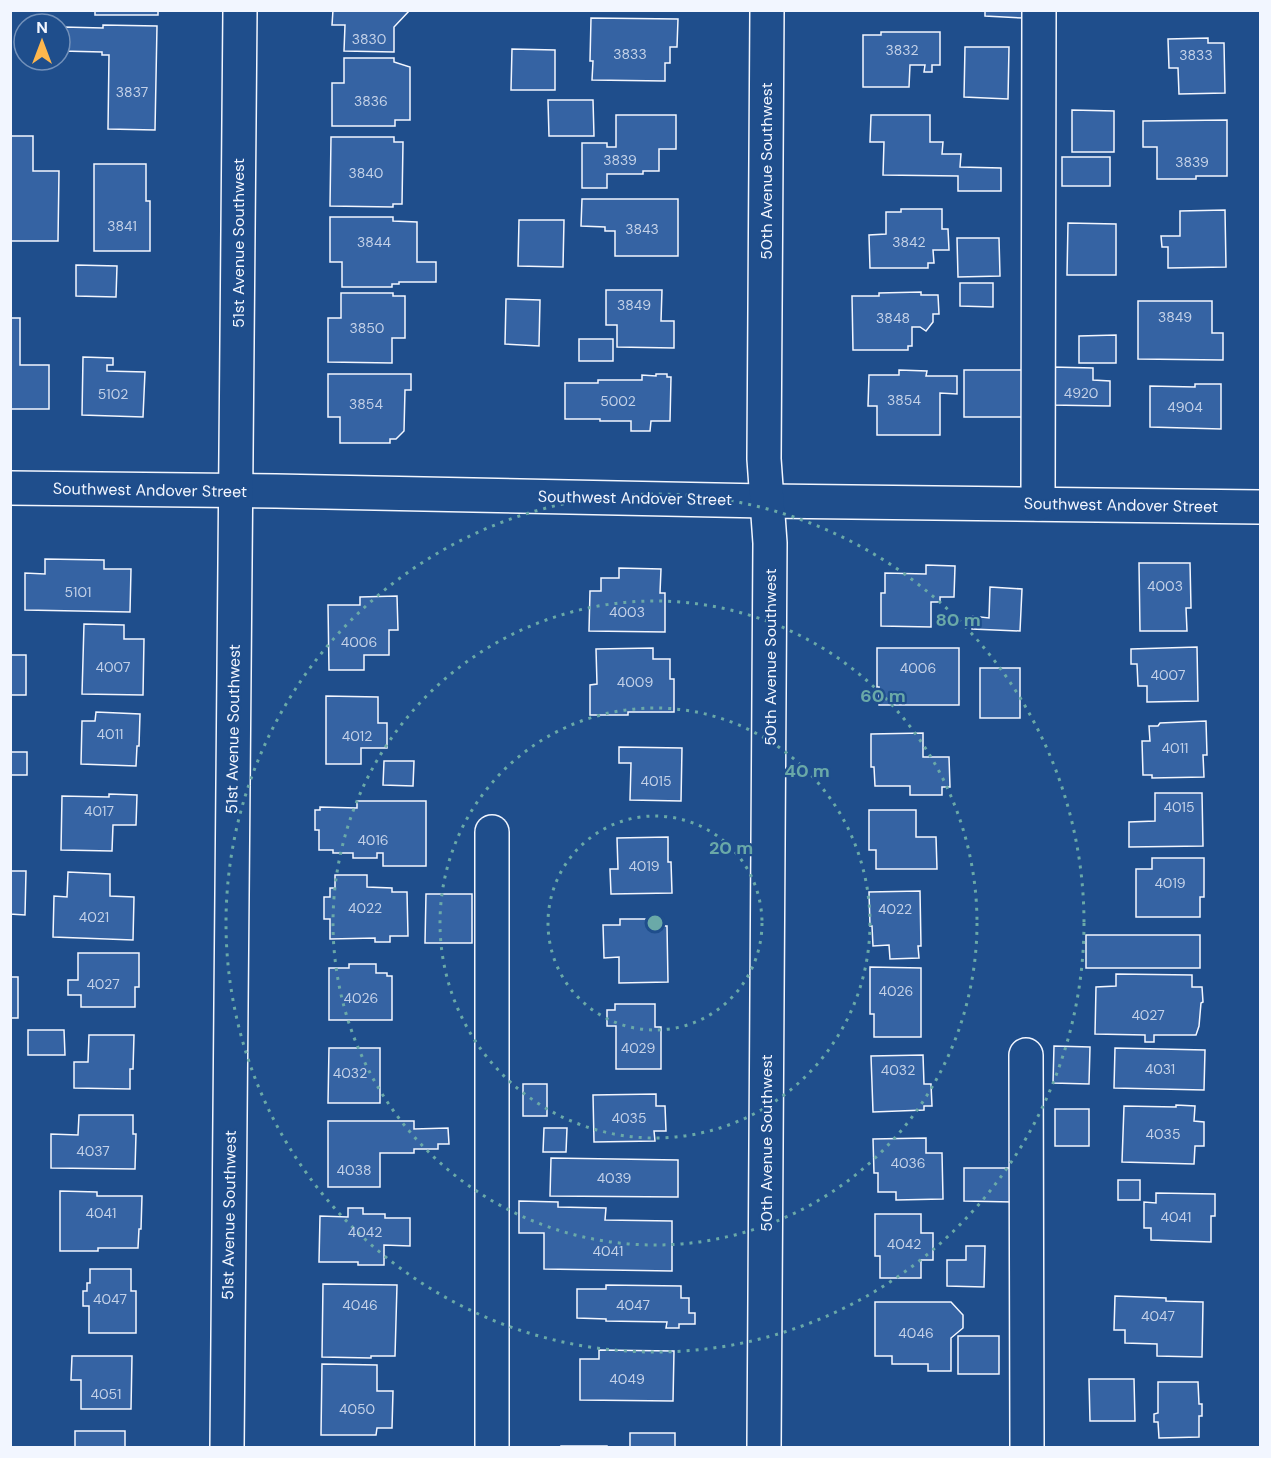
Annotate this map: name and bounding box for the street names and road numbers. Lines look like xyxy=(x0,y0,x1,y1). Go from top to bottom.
street label: 50th Avenue Southwest xyxy=(756,82,777,260)
street label: 51st Avenue Southwest xyxy=(228,158,249,328)
street label: Southwest Andover Street xyxy=(53,478,247,502)
street label: Southwest Andover Street xyxy=(538,486,732,510)
street label: Southwest Andover Street xyxy=(1024,493,1218,517)
street label: 50th Avenue Southwest xyxy=(760,568,781,746)
street label: 51st Avenue Southwest xyxy=(221,644,245,814)
street label: 50th Avenue Southwest xyxy=(756,1054,777,1232)
street label: 51st Avenue Southwest xyxy=(217,1130,241,1300)

